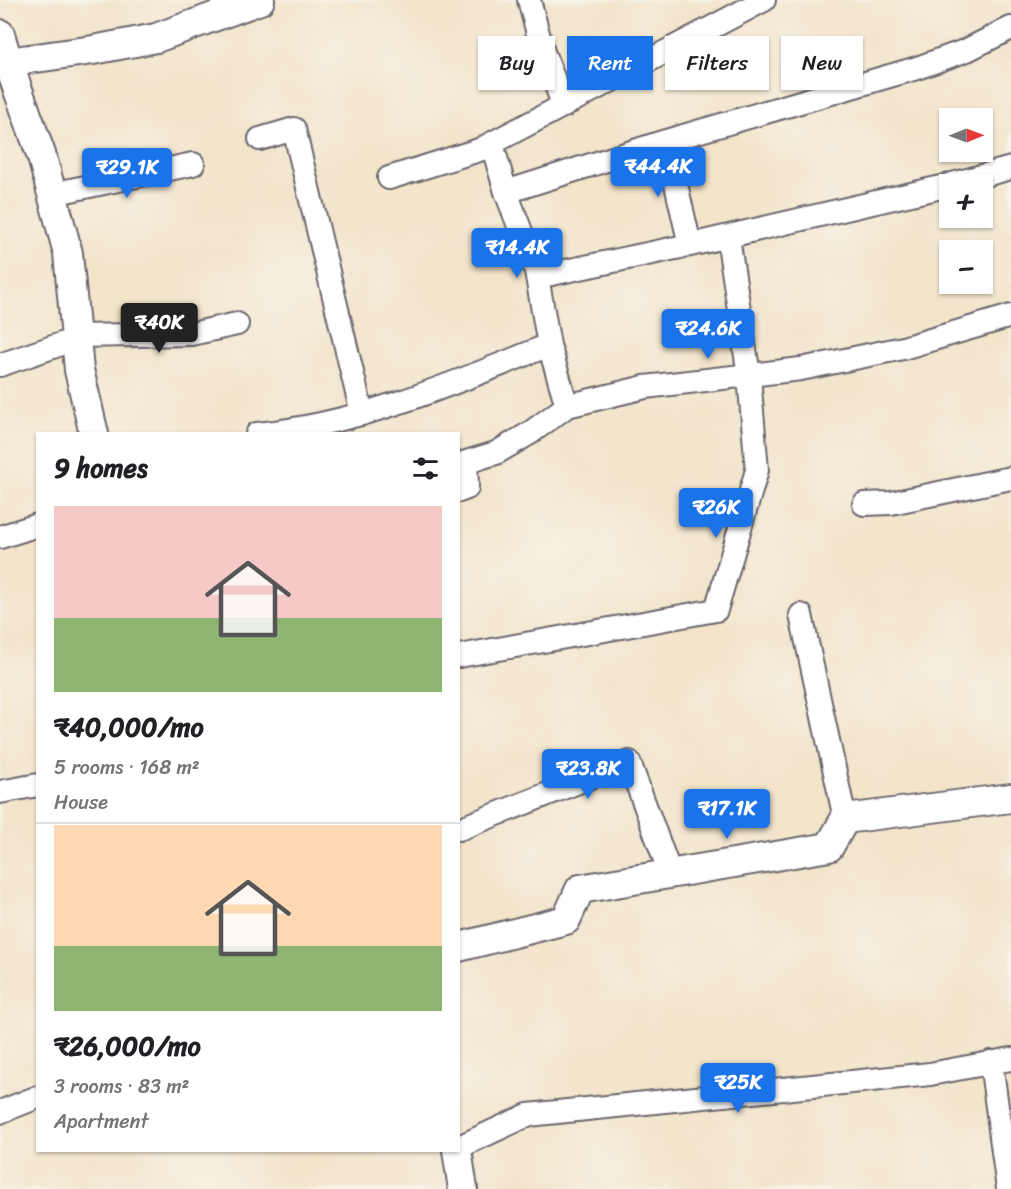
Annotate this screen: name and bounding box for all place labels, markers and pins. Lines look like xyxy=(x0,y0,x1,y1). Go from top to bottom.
pin: ₹44.4K xyxy=(609,147,707,198)
pin: ₹29.1K xyxy=(78,148,176,199)
pin: ₹14.4K xyxy=(468,228,566,279)
pin: ₹40K xyxy=(123,303,195,354)
pin: ₹24.6K xyxy=(659,309,757,360)
pin: ₹26K xyxy=(680,488,752,539)
pin: ₹23.8K xyxy=(539,749,637,800)
pin: ₹17.1K xyxy=(678,789,776,840)
pin: ₹25K xyxy=(702,1063,774,1114)

